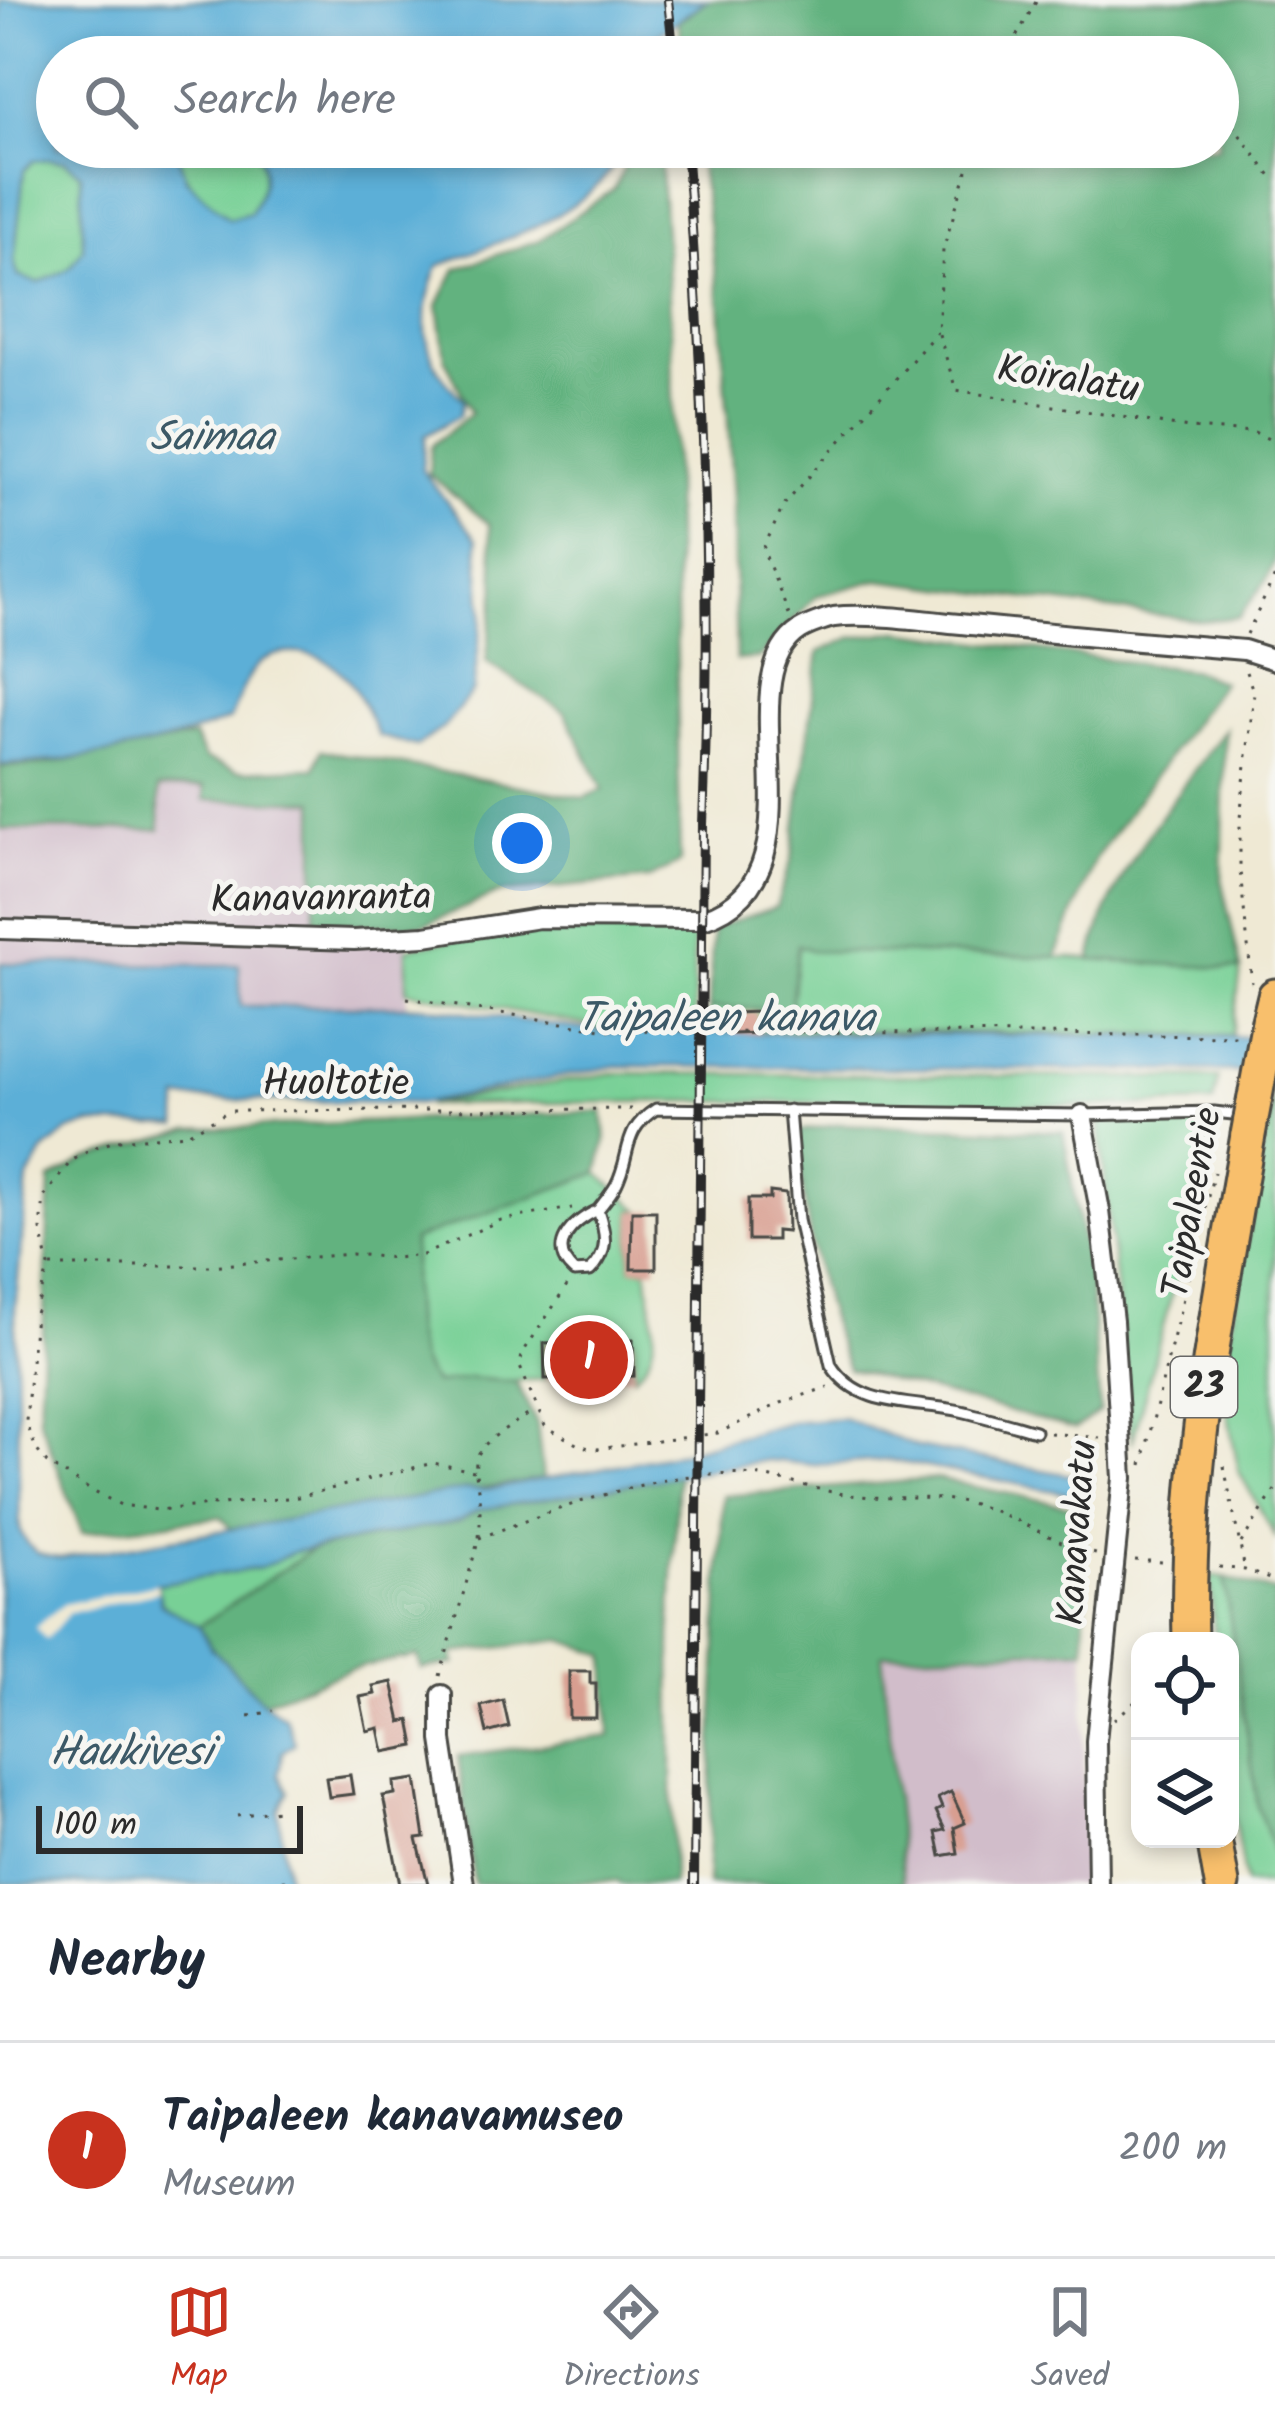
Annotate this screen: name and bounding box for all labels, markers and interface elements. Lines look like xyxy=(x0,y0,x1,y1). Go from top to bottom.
search box xyxy=(36,36,1239,168)
text: Search here xyxy=(174,66,396,138)
icon: search xyxy=(78,69,144,135)
street label: Koiralatu xyxy=(993,339,1144,423)
water label: Saimaa xyxy=(150,405,277,472)
your location xyxy=(492,813,552,873)
street label: Kanavanranta xyxy=(210,867,432,933)
water label: Taipaleen kanava xyxy=(577,986,877,1053)
street label: Huoltotie xyxy=(263,1054,409,1116)
street label: Taipaleentie xyxy=(1147,1103,1241,1303)
pin: 1 xyxy=(550,1315,628,1405)
road number: 23 xyxy=(1171,1357,1237,1417)
street label: Kanavakatu xyxy=(1042,1438,1116,1628)
map controls xyxy=(1131,1632,1239,1848)
button: locate xyxy=(1131,1632,1239,1740)
water label: Haukivesi xyxy=(50,1720,220,1787)
button: layers xyxy=(1131,1740,1239,1848)
scale bar xyxy=(36,1800,303,1853)
text: 100 m xyxy=(54,1800,137,1853)
text: Nearby xyxy=(48,1922,205,2003)
text: Taipaleen kanavamuseo xyxy=(162,2083,624,2155)
text: 1 xyxy=(81,2119,93,2181)
text: 200 m xyxy=(1119,2119,1227,2181)
text: Museum xyxy=(162,2155,296,2217)
tab: Map xyxy=(166,2279,232,2404)
tab: Directions xyxy=(563,2279,700,2404)
tab: Saved xyxy=(1031,2279,1109,2404)

